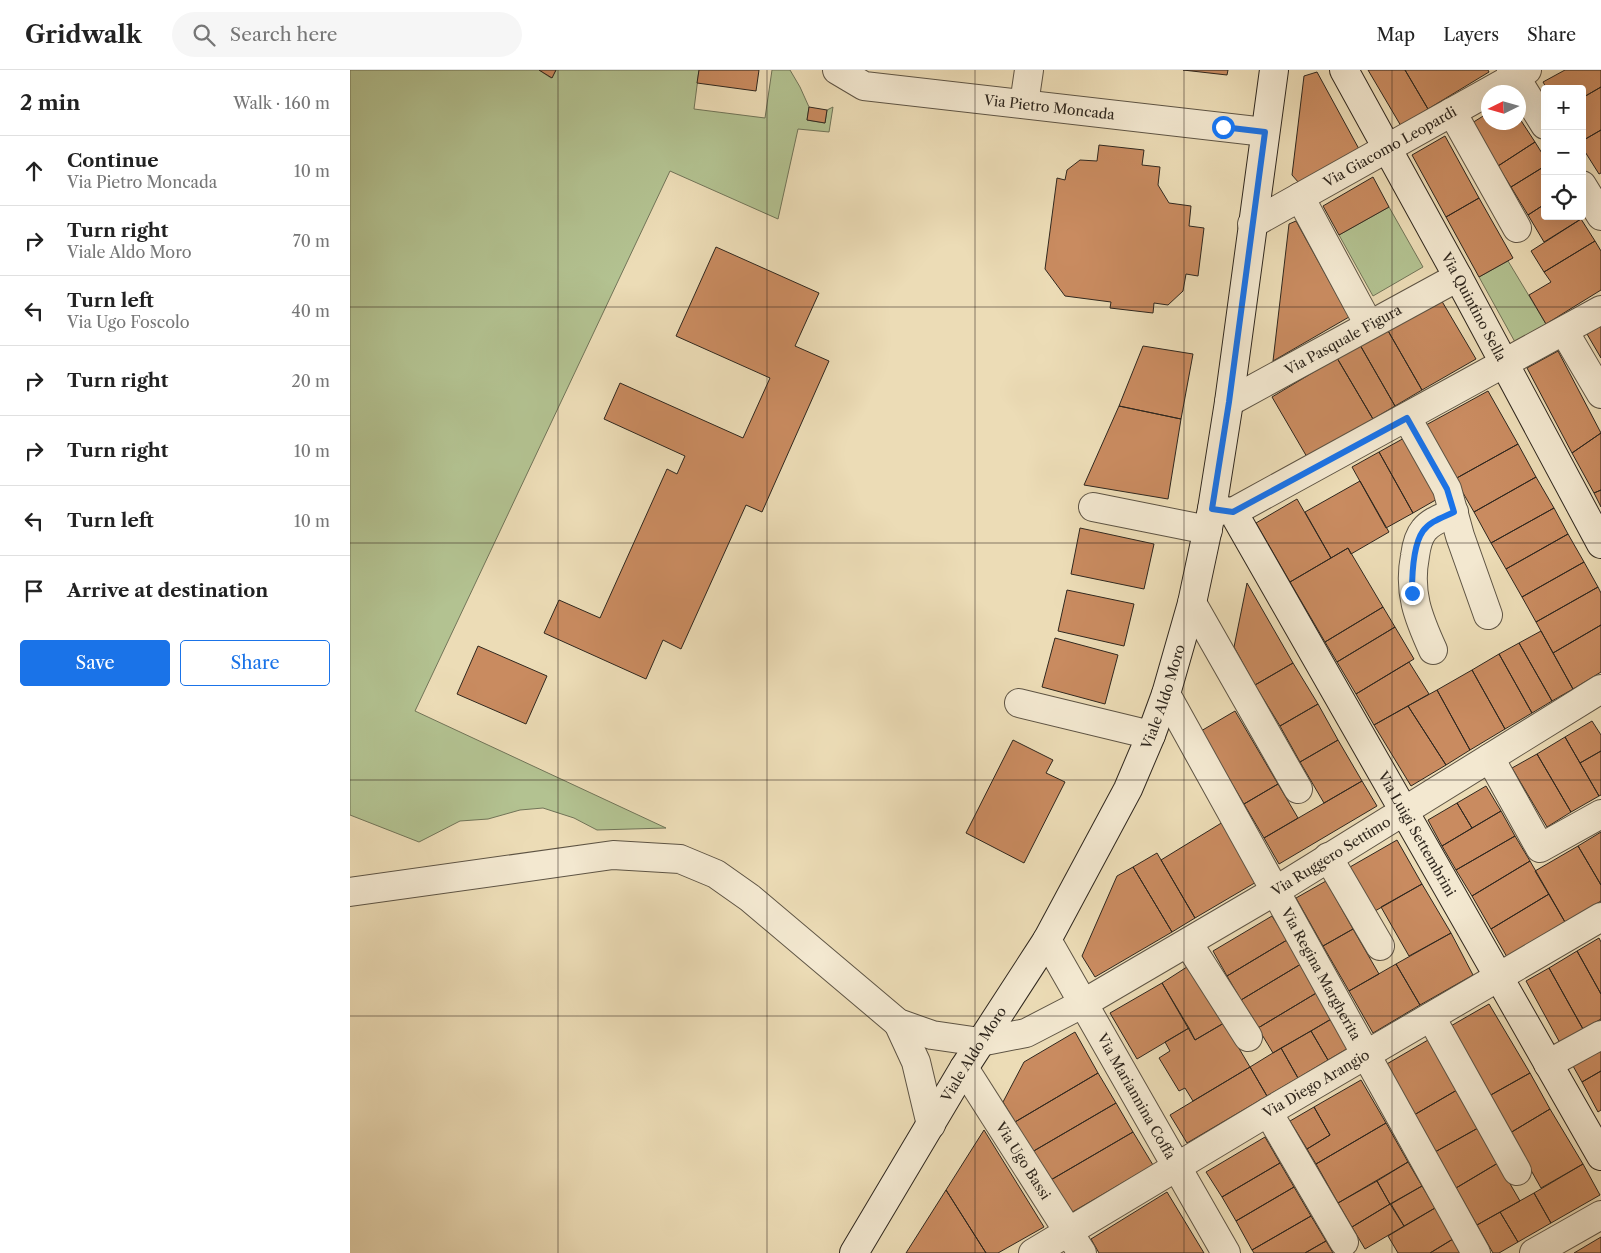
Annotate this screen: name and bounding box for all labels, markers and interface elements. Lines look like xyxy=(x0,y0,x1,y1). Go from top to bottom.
search box xyxy=(172,12,522,57)
text: Gridwalk xyxy=(25,20,142,49)
icon: search xyxy=(190,21,218,49)
text: Search here xyxy=(230,23,338,46)
text: Map xyxy=(1377,24,1415,46)
text: Layers xyxy=(1443,24,1499,46)
text: Share xyxy=(1527,24,1576,46)
north arrow xyxy=(1481,85,1526,130)
map controls xyxy=(1541,85,1586,220)
button: + xyxy=(1541,85,1586,130)
text: 2 min xyxy=(20,90,80,115)
street label: Via Pietro Moncada xyxy=(982,91,1116,124)
text: Walk · 160 m xyxy=(233,93,330,113)
street label: Via Giacomo Leopardi xyxy=(1319,102,1460,192)
route start xyxy=(1212,116,1235,139)
button: − xyxy=(1541,130,1586,175)
text: Continue xyxy=(67,149,159,172)
icon: ahead xyxy=(20,157,48,185)
text: 10 m xyxy=(294,161,330,181)
text: Via Pietro Moncada xyxy=(67,172,217,192)
button: locate xyxy=(1541,175,1586,220)
text: Turn right xyxy=(67,219,168,242)
icon: right xyxy=(20,227,48,255)
text: 70 m xyxy=(293,231,330,251)
text: Viale Aldo Moro xyxy=(67,242,192,262)
street label: Via Quintino Sella xyxy=(1437,248,1511,365)
text: Turn left xyxy=(67,289,154,312)
icon: left xyxy=(20,297,48,325)
street label: Via Pasquale Figura xyxy=(1281,300,1405,379)
text: 40 m xyxy=(291,301,330,321)
text: Via Ugo Foscolo xyxy=(67,312,190,332)
icon: right xyxy=(20,367,48,395)
text: Turn right xyxy=(67,369,168,392)
text: 20 m xyxy=(291,371,330,391)
icon: right xyxy=(20,437,48,465)
text: Turn right xyxy=(67,439,168,462)
text: 10 m xyxy=(294,441,330,461)
icon: left xyxy=(20,507,48,535)
text: Turn left xyxy=(67,509,154,532)
text: 10 m xyxy=(294,511,330,531)
icon: arrive xyxy=(20,577,48,605)
text: Arrive at destination xyxy=(67,579,268,602)
route end xyxy=(1401,582,1424,605)
button: Save xyxy=(20,640,170,686)
button: Share xyxy=(180,640,330,686)
street label: Viale Aldo Moro xyxy=(1137,642,1189,753)
street label: Via Luigi Settembrini xyxy=(1374,767,1460,900)
street label: Via Ruggero Settimo xyxy=(1267,813,1394,901)
street label: Via Regina Margherita xyxy=(1277,904,1365,1044)
street label: Viale Aldo Moro xyxy=(936,1003,1010,1106)
street label: Via Mariannina Coffa xyxy=(1093,1029,1180,1163)
street label: Via Diego Arangio xyxy=(1259,1046,1373,1122)
street label: Via Ugo Bassi xyxy=(991,1118,1055,1203)

